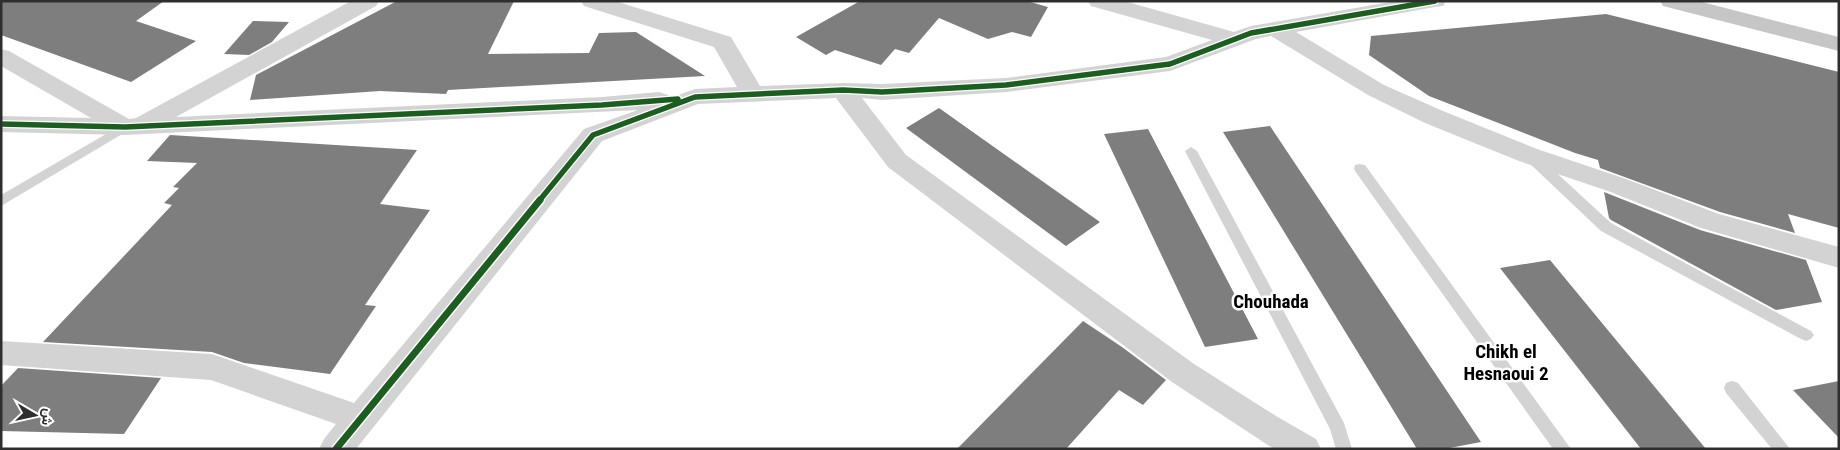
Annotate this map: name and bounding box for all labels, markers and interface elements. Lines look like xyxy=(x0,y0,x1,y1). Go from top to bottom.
district label: Chouhada xyxy=(1233,290,1309,313)
district label: Chikh el Hesnaoui 2 xyxy=(1463,340,1549,385)
north arrow xyxy=(10,390,60,440)
text: ش xyxy=(38,407,57,427)

